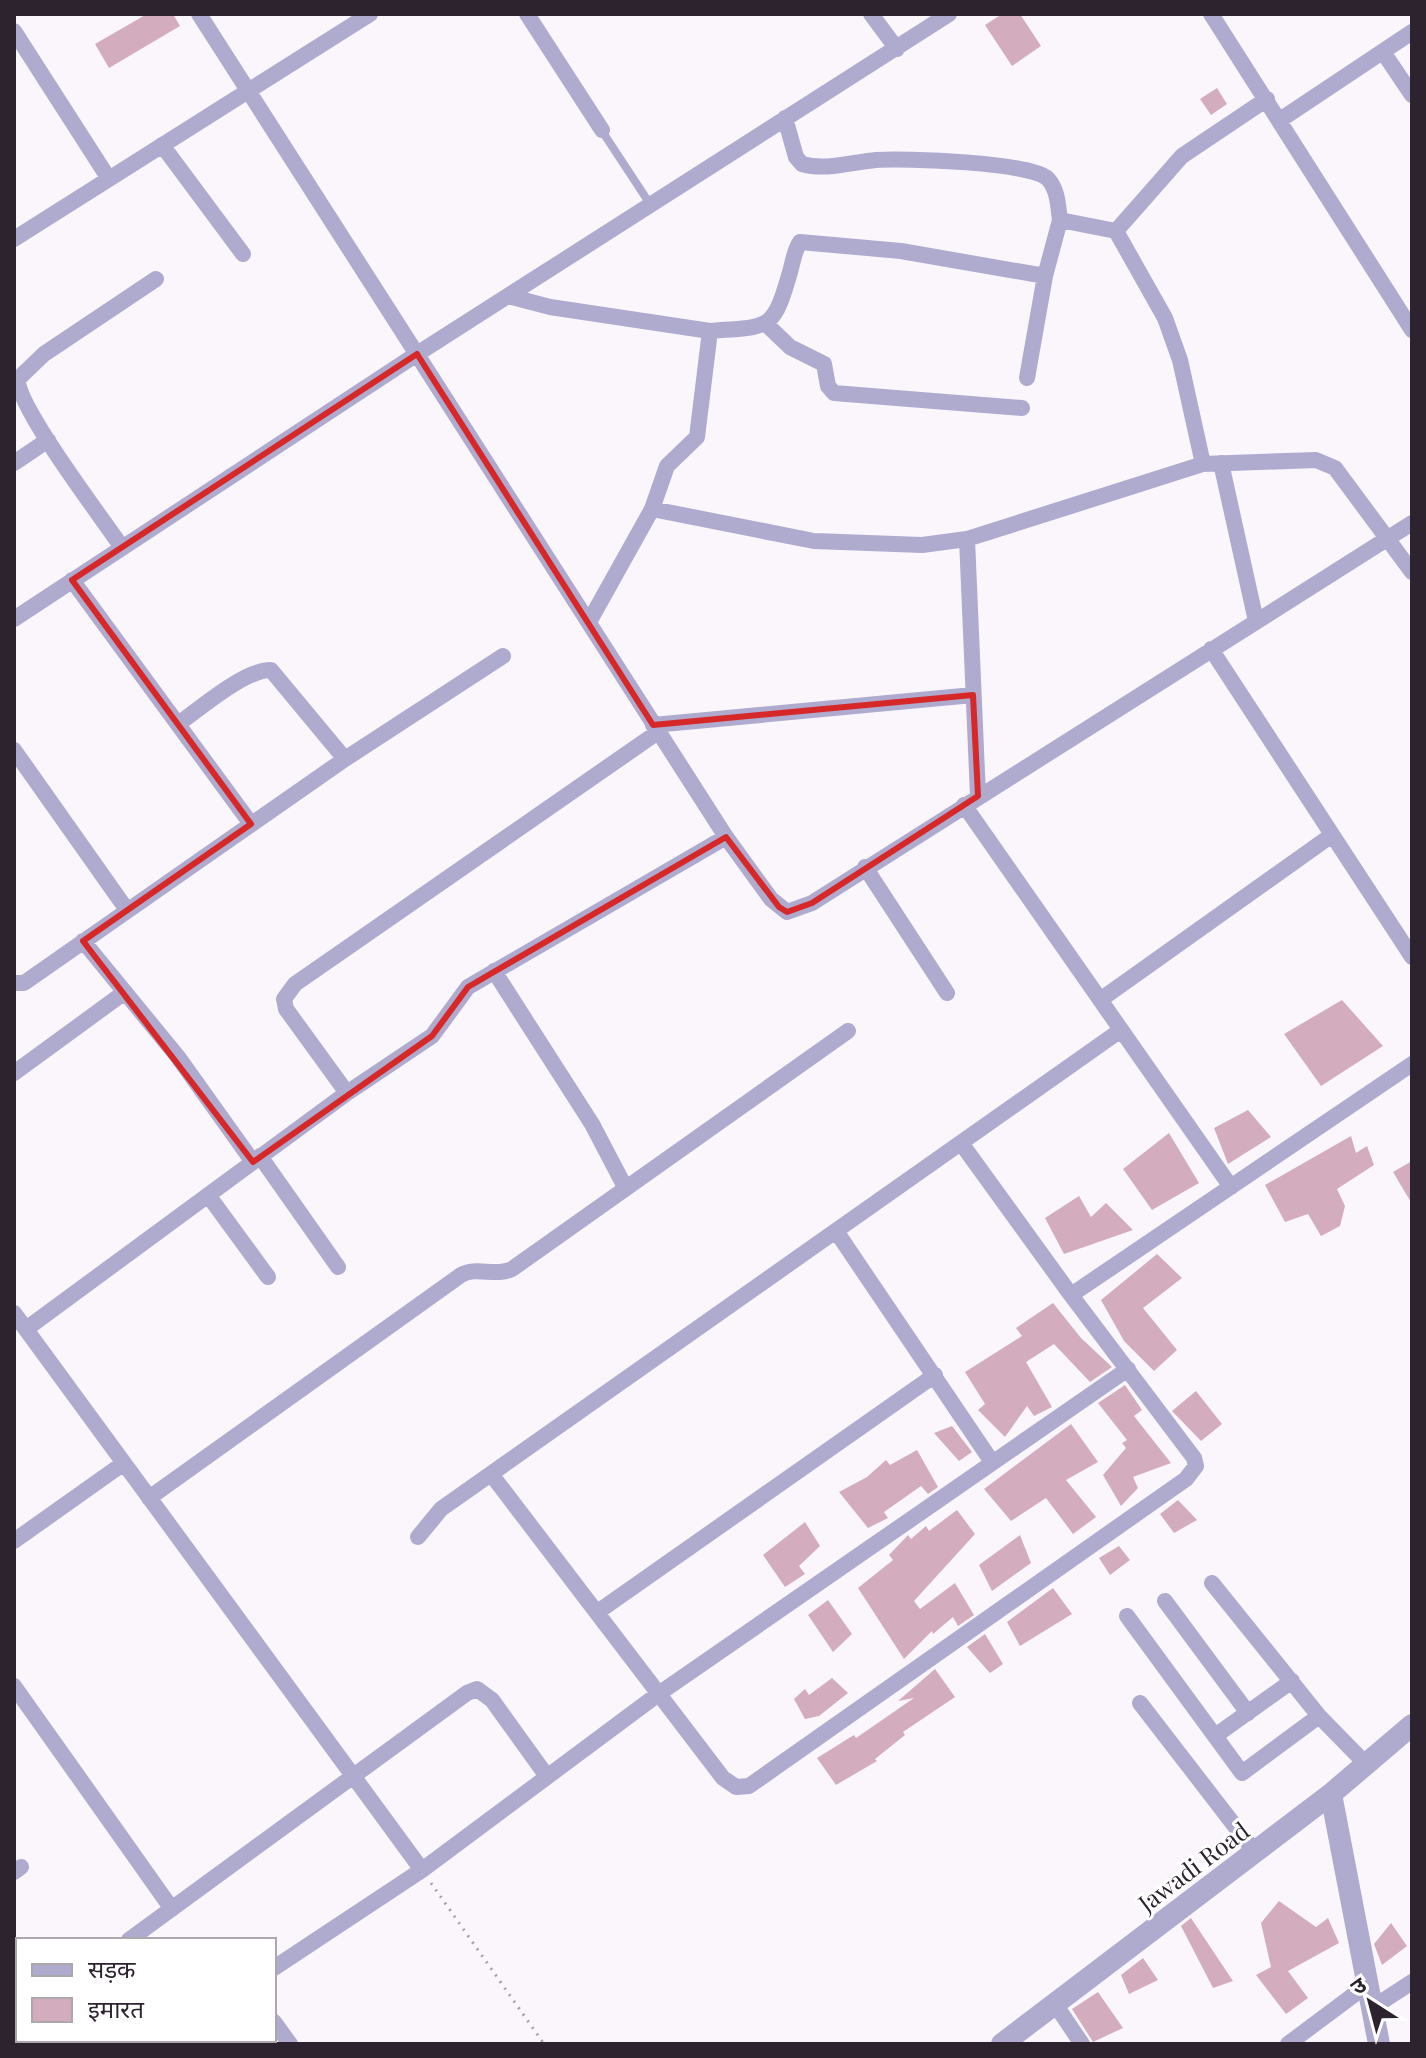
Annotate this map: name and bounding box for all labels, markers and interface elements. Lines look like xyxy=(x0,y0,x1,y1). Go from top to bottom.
street label: Jawadi Road xyxy=(1130,1814,1255,1919)
legend xyxy=(16,1938,276,2042)
text: सड़क xyxy=(88,1952,136,1984)
north arrow xyxy=(1330,1962,1410,2042)
text: उ xyxy=(1344,1968,1373,2001)
text: इमारत xyxy=(88,1992,145,2024)

